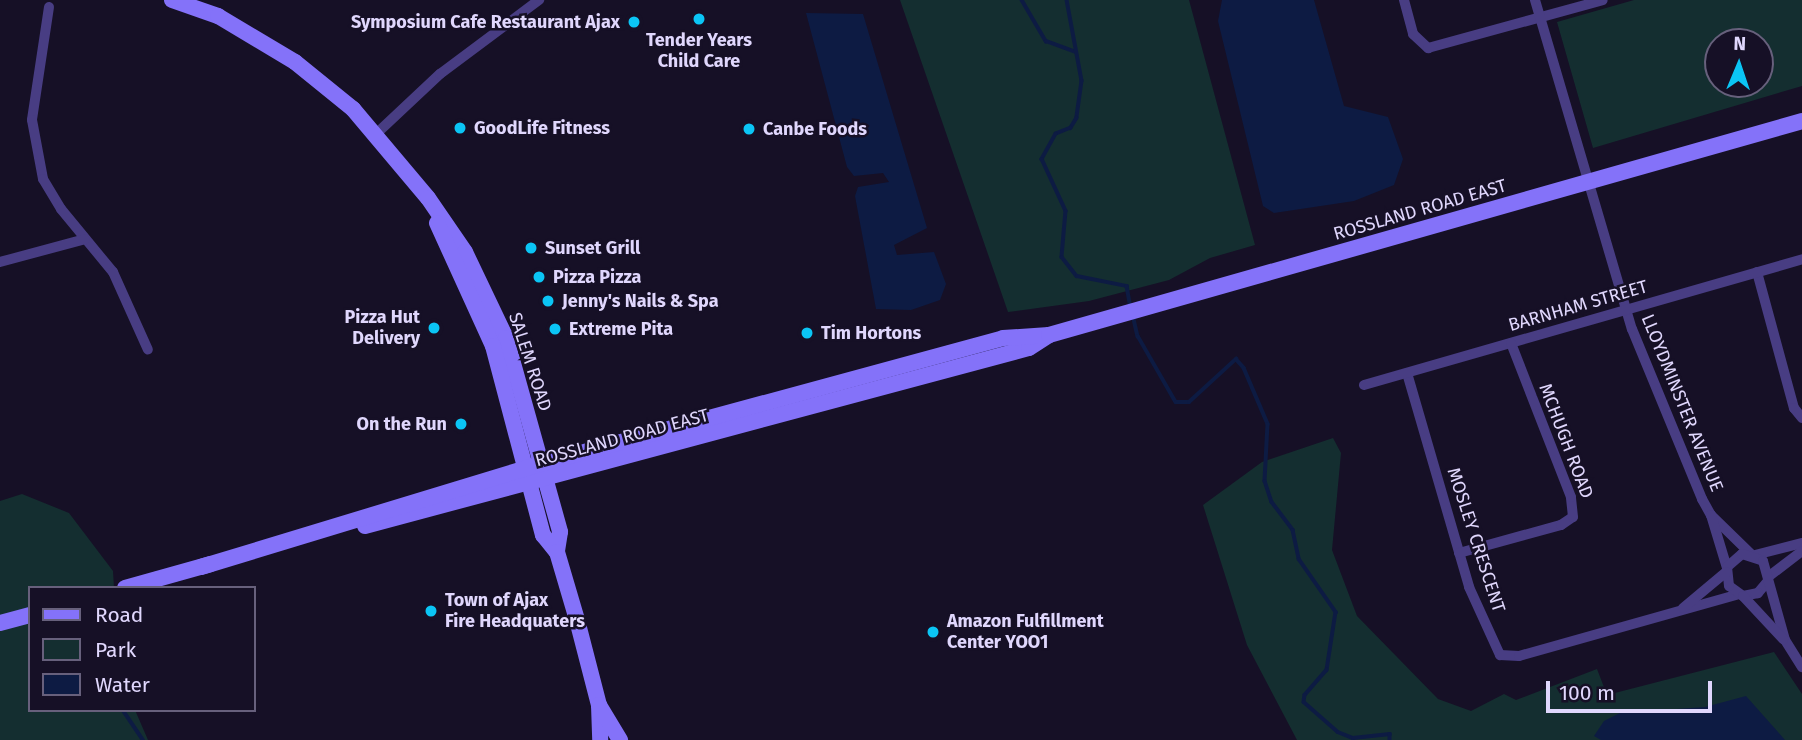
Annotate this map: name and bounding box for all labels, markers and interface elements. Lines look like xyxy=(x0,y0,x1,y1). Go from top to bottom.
place label: Symposium Cafe Restaurant Ajax xyxy=(351,11,620,33)
marker: Tender Years Child Care xyxy=(691,11,707,27)
marker: Symposium Cafe Restaurant Ajax xyxy=(626,14,642,30)
north arrow xyxy=(1704,28,1774,98)
place label: Tender Years Child Care xyxy=(646,30,752,72)
text: N xyxy=(1733,32,1746,55)
place label: GoodLife Fitness xyxy=(474,117,610,139)
place label: Canbe Foods xyxy=(763,118,867,140)
marker: GoodLife Fitness xyxy=(452,120,468,136)
marker: Canbe Foods xyxy=(741,121,757,137)
street label: ROSSLAND ROAD EAST xyxy=(1331,175,1509,245)
place label: Sunset Grill xyxy=(545,237,640,259)
marker: Sunset Grill xyxy=(523,240,539,256)
place label: Pizza Pizza xyxy=(553,266,641,288)
marker: Pizza Pizza xyxy=(531,269,547,285)
street label: BARNHAM STREET xyxy=(1506,276,1650,336)
place label: Jenny's Nails & Spa xyxy=(562,290,719,312)
marker: Jenny's Nails & Spa xyxy=(540,293,556,309)
place label: Pizza Hut Delivery xyxy=(345,307,420,350)
street label: SALEM ROAD xyxy=(504,310,556,414)
street label: LLOYDMINSTER AVENUE xyxy=(1636,311,1728,495)
place label: Extreme Pita xyxy=(569,318,673,340)
marker: Pizza Hut Delivery xyxy=(426,320,442,336)
marker: Extreme Pita xyxy=(547,321,563,337)
place label: Tim Hortons xyxy=(821,322,921,344)
marker: Tim Hortons xyxy=(799,325,815,341)
street label: MCHUGH ROAD xyxy=(1534,380,1598,502)
street label: ROSSLAND ROAD EAST xyxy=(533,404,711,472)
place label: On the Run xyxy=(357,413,447,435)
marker: On the Run xyxy=(453,416,469,432)
street label: MOSLEY CRESCENT xyxy=(1442,465,1510,615)
legend xyxy=(28,586,256,712)
place label: Town of Ajax Fire Headquaters xyxy=(445,590,585,632)
text: Road xyxy=(95,602,143,628)
marker: Town of Ajax Fire Headquaters xyxy=(423,603,439,619)
place label: Amazon Fulfillment Center YOO1 xyxy=(947,611,1104,654)
marker: Amazon Fulfillment Center YOO1 xyxy=(925,624,941,640)
text: Park xyxy=(95,637,136,663)
scale bar xyxy=(1550,666,1716,710)
text: Water xyxy=(95,672,150,698)
text: 100 m xyxy=(1559,680,1615,706)

